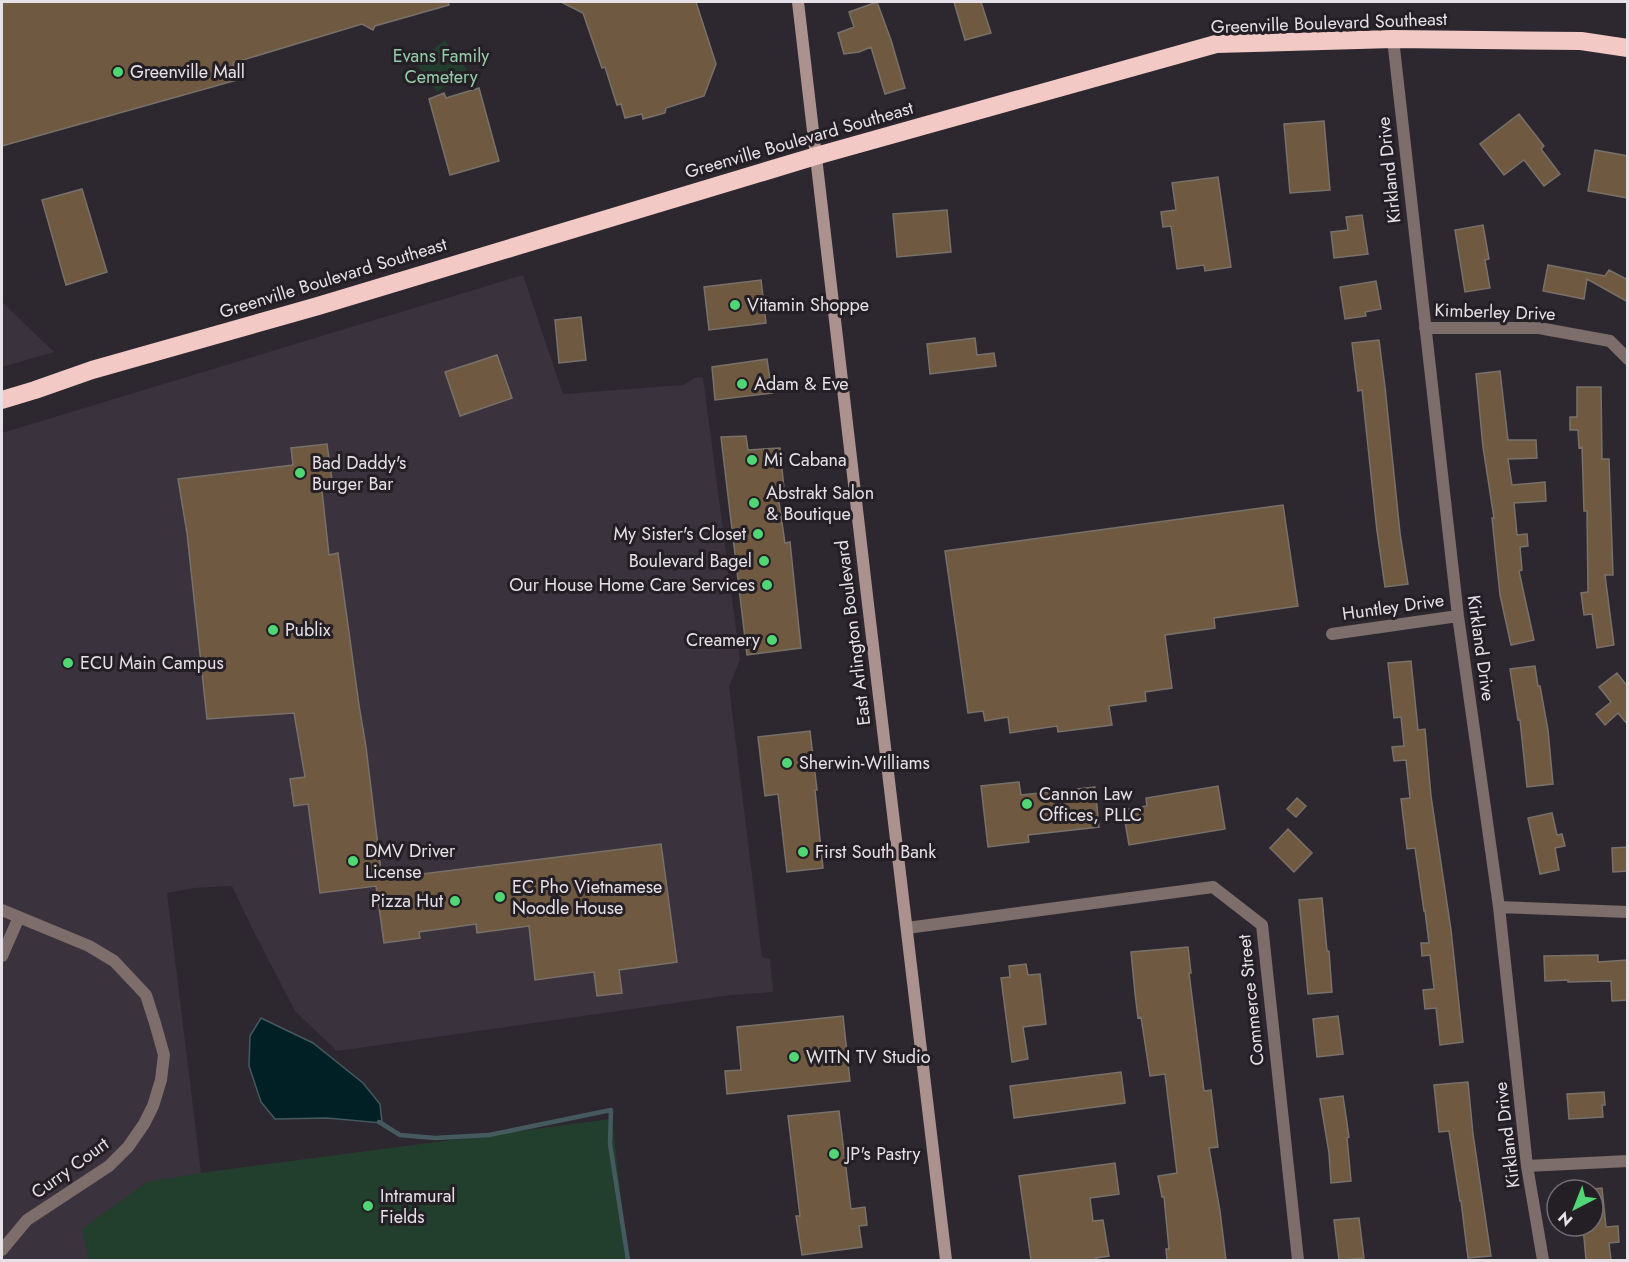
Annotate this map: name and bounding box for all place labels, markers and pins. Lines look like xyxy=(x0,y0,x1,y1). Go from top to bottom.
place label: Greenville Mall xyxy=(130,59,245,85)
marker: Greenville Mall xyxy=(111,65,125,79)
place label: Vitamin Shoppe xyxy=(747,292,869,318)
marker: Vitamin Shoppe xyxy=(728,298,742,312)
place label: Adam & Eve xyxy=(754,371,849,397)
marker: Adam & Eve xyxy=(735,377,749,391)
place label: Mi Cabana xyxy=(764,447,847,473)
place label: Bad Daddy's Burger Bar xyxy=(312,450,406,497)
marker: Mi Cabana xyxy=(745,453,759,467)
marker: Bad Daddy's Burger Bar xyxy=(293,466,307,480)
place label: Abstrakt Salon & Boutique xyxy=(766,480,874,527)
marker: Abstrakt Salon & Boutique xyxy=(747,496,761,510)
place label: My Sister's Closet xyxy=(613,521,747,547)
marker: My Sister's Closet xyxy=(751,527,765,541)
place label: Boulevard Bagel xyxy=(629,548,752,574)
marker: Boulevard Bagel xyxy=(757,554,771,568)
place label: Our House Home Care Services xyxy=(509,572,755,598)
marker: Our House Home Care Services xyxy=(760,578,774,592)
place label: Publix xyxy=(285,617,331,643)
marker: Publix xyxy=(266,623,280,637)
place label: Creamery xyxy=(686,627,760,653)
marker: Creamery xyxy=(765,633,779,647)
place label: ECU Main Campus xyxy=(80,650,224,676)
marker: ECU Main Campus xyxy=(61,656,75,670)
place label: Sherwin-Williams xyxy=(799,750,930,776)
marker: Sherwin-Williams xyxy=(780,756,794,770)
place label: Cannon Law Offices, PLLC xyxy=(1039,781,1142,828)
marker: Cannon Law Offices, PLLC xyxy=(1020,797,1034,811)
place label: DMV Driver License xyxy=(365,838,456,885)
place label: First South Bank xyxy=(815,839,936,865)
marker: First South Bank xyxy=(796,845,810,859)
marker: DMV Driver License xyxy=(346,854,360,868)
place label: EC Pho Vietnamese Noodle House xyxy=(512,874,662,921)
place label: Pizza Hut xyxy=(371,888,444,914)
marker: EC Pho Vietnamese Noodle House xyxy=(493,890,507,904)
marker: Pizza Hut xyxy=(448,894,462,908)
place label: WITN TV Studio xyxy=(806,1044,931,1070)
marker: WITN TV Studio xyxy=(787,1050,801,1064)
place label: JP's Pastry xyxy=(844,1141,920,1167)
marker: JP's Pastry xyxy=(827,1147,841,1161)
place label: Intramural Fields xyxy=(380,1183,455,1230)
marker: Intramural Fields xyxy=(361,1199,375,1213)

